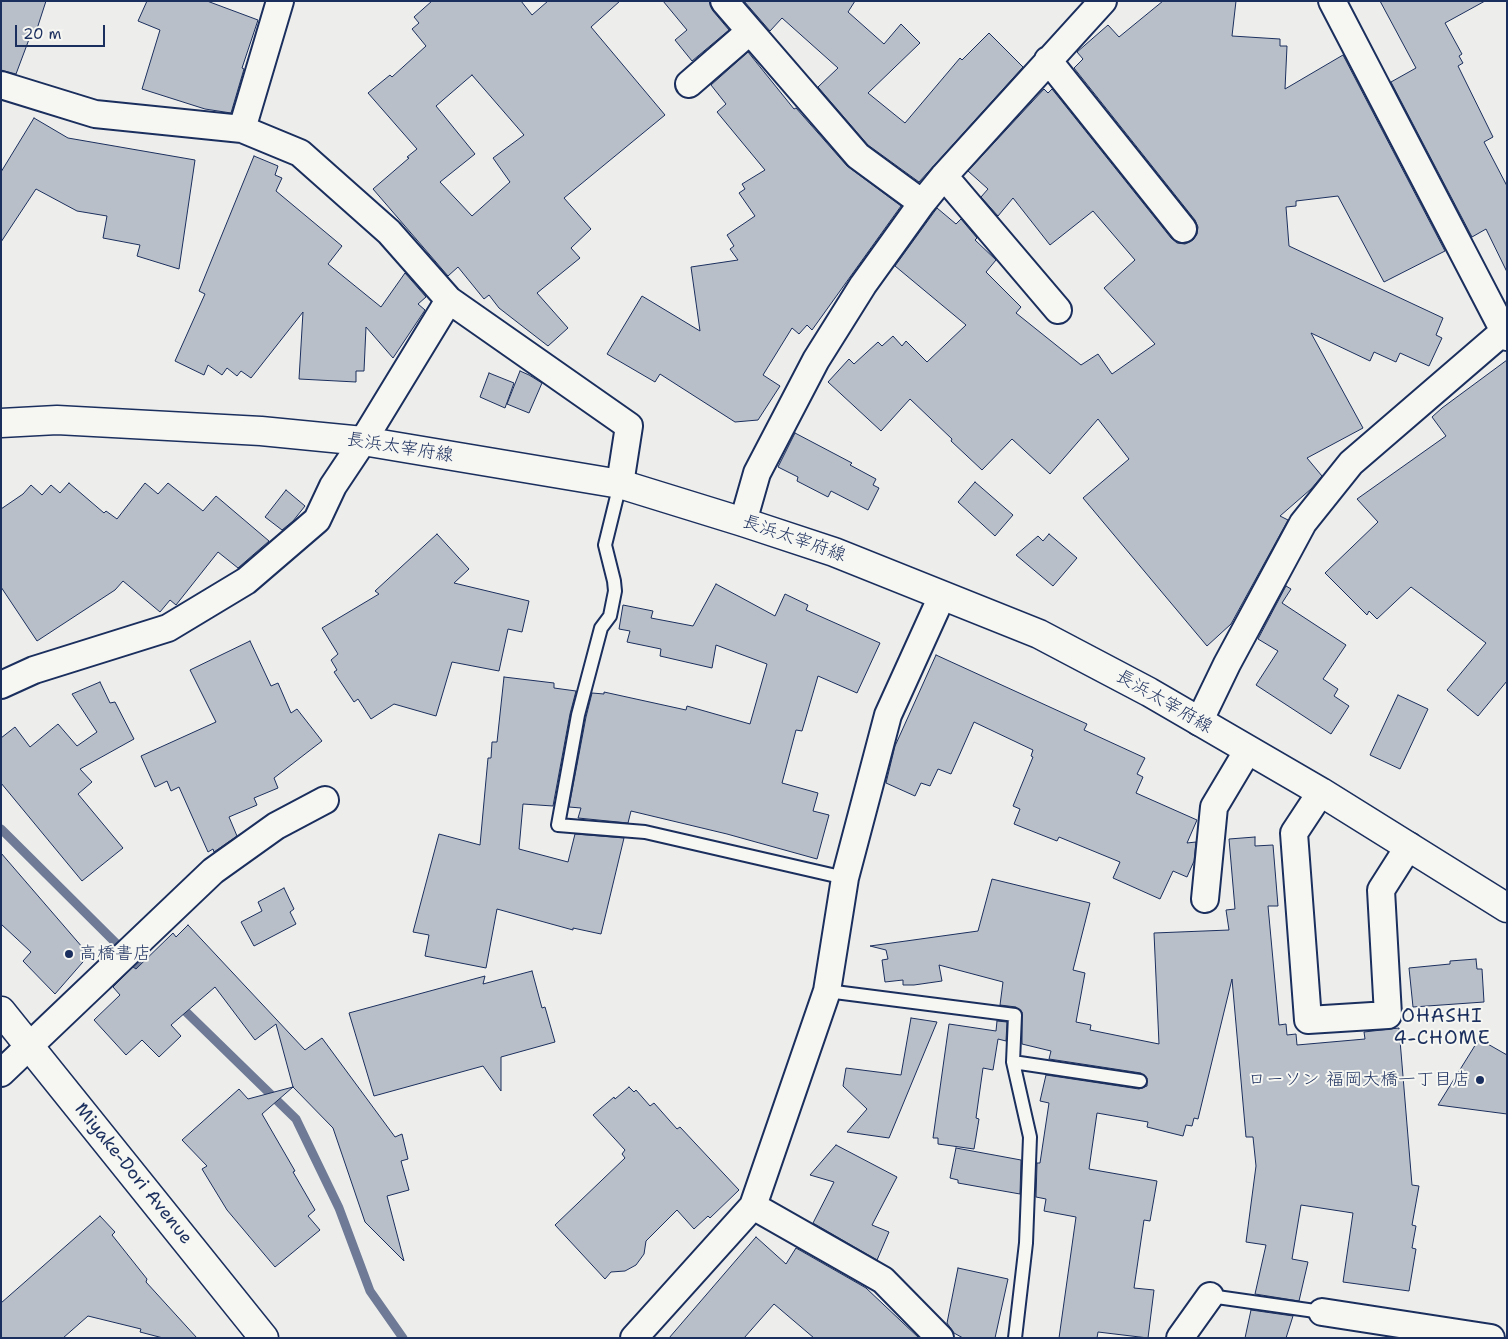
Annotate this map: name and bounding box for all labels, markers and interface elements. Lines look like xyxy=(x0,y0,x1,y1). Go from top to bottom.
scale bar xyxy=(18,15,108,47)
text: 20 m xyxy=(23,24,62,44)
street label: 長浜太宰府線 xyxy=(345,429,455,467)
street label: 長浜太宰府線 xyxy=(739,511,849,567)
street label: 長浜太宰府線 xyxy=(1112,666,1216,738)
place label: 高橋書店 xyxy=(79,943,151,965)
marker: 高橋書店 xyxy=(63,948,75,960)
district label: OHASHI 4-CHOME xyxy=(1393,1006,1491,1050)
place label: ローソン 福岡大橋一丁目店 xyxy=(1248,1069,1470,1091)
marker: ローソン 福岡大橋一丁目店 xyxy=(1474,1074,1486,1086)
street label: Miyake-Dori Avenue xyxy=(69,1099,197,1249)

